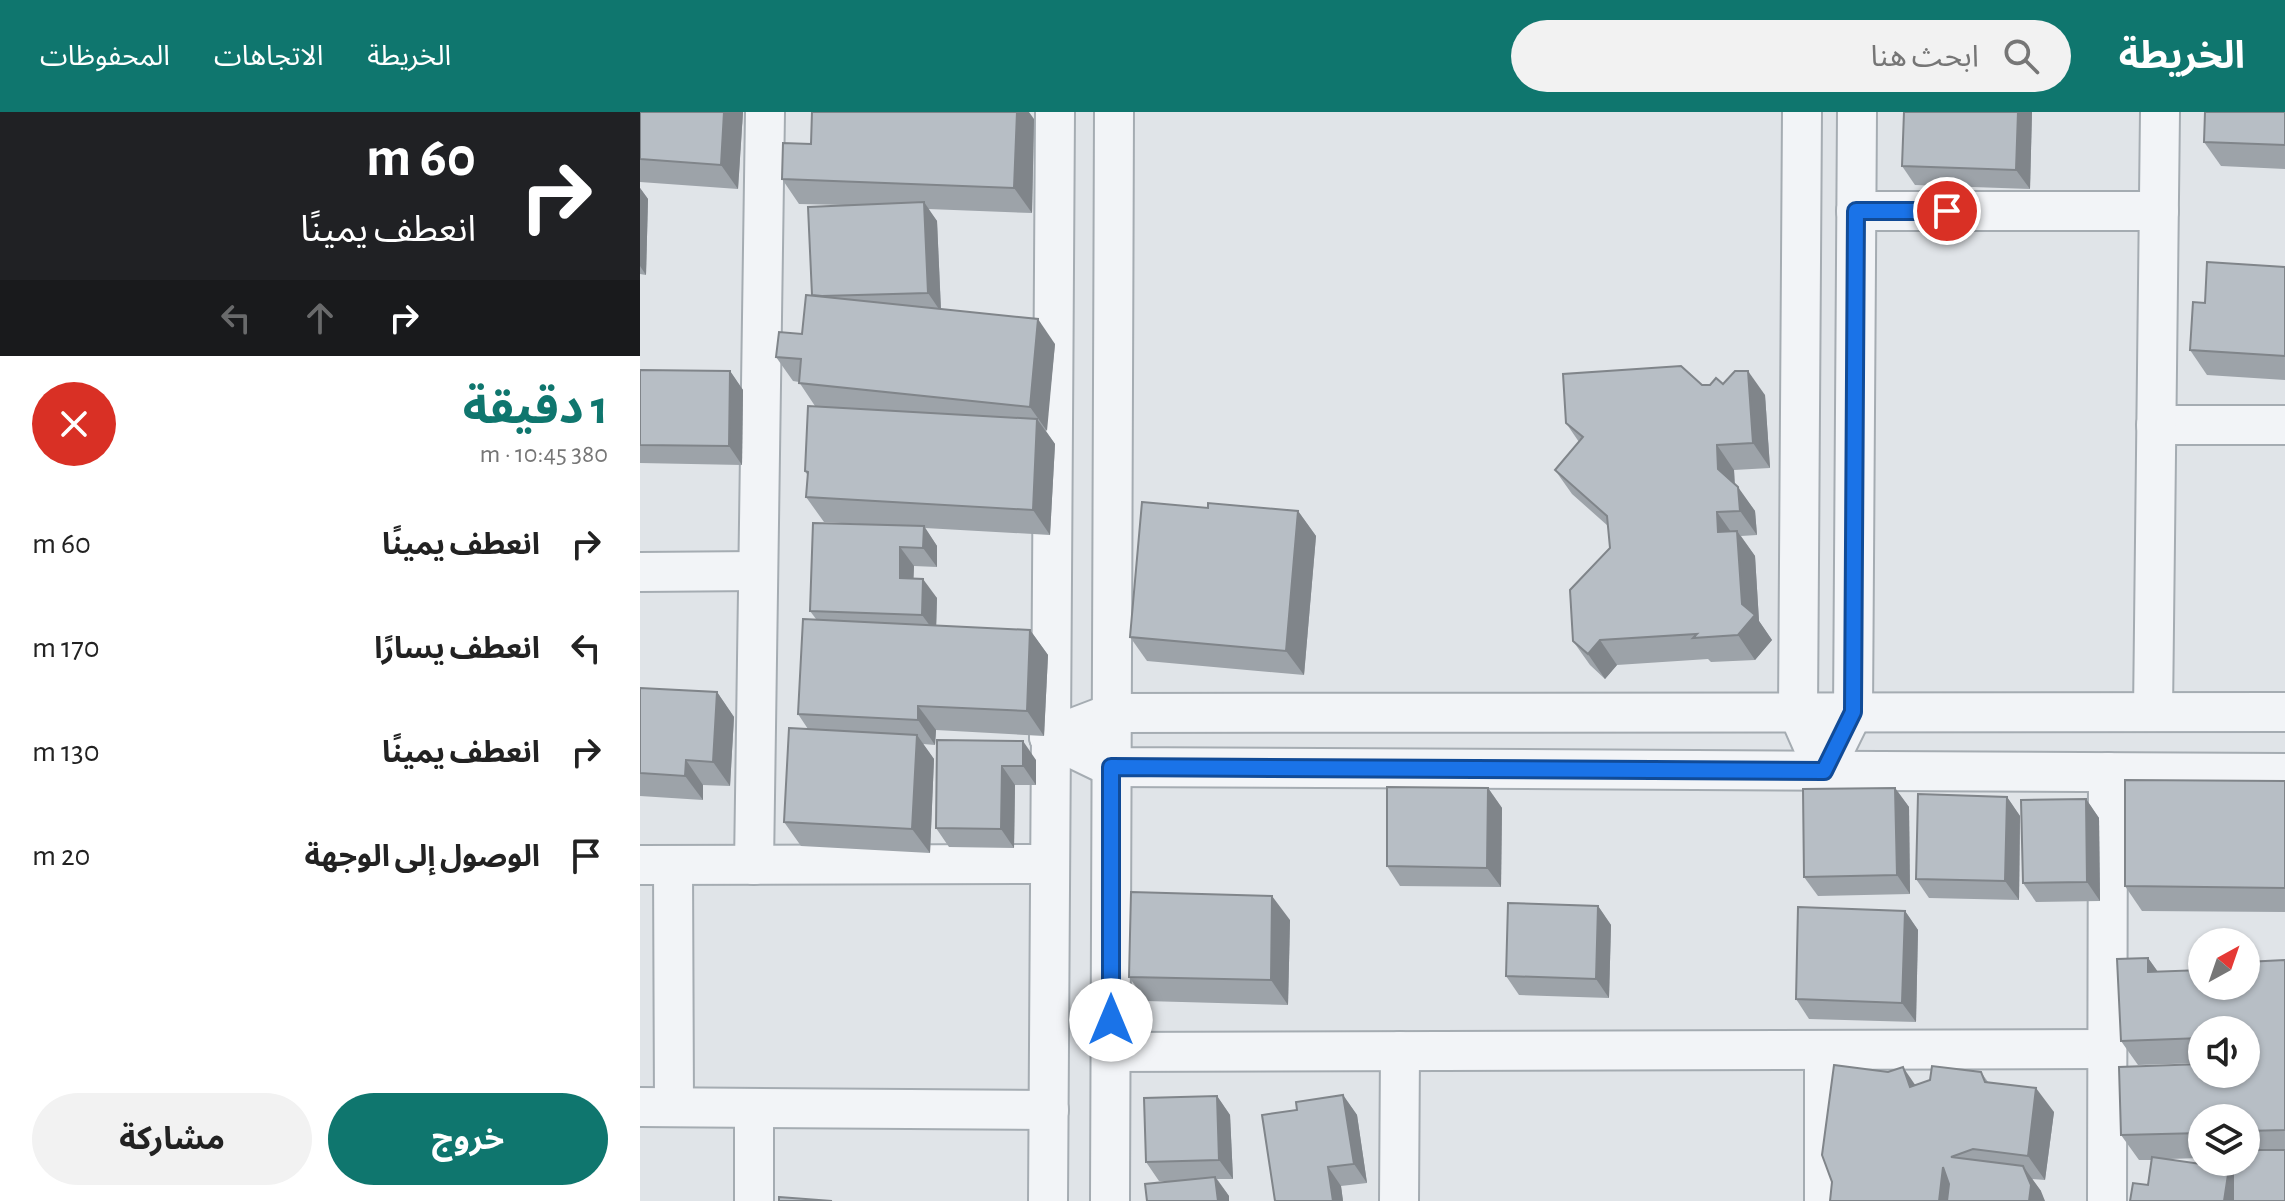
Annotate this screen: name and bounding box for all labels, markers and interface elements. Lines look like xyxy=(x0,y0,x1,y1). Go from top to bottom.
search box xyxy=(1511,20,2071,92)
icon: search xyxy=(1999,34,2043,78)
text: الخريطة xyxy=(2119,38,2245,76)
text: ابحث هنا xyxy=(1870,42,1979,72)
text: المحفوظات xyxy=(40,43,170,71)
text: الاتجاهات xyxy=(214,43,323,71)
text: الخريطة xyxy=(367,43,451,71)
text: 60 m xyxy=(366,130,476,186)
icon: right xyxy=(504,144,608,248)
pin xyxy=(1913,177,1981,245)
icon: arrive xyxy=(1925,189,1969,233)
text: انعطف يمينًا xyxy=(300,212,476,248)
icon: left xyxy=(214,296,258,340)
icon: ahead xyxy=(298,296,342,340)
icon: right xyxy=(382,296,426,340)
button: close xyxy=(32,382,116,466)
text: 1 دقيقة xyxy=(463,385,608,433)
text: 380 m · 10:45 xyxy=(480,441,608,467)
icon: right xyxy=(564,522,608,566)
text: 60 m xyxy=(32,529,91,559)
text: انعطف يمينًا xyxy=(382,530,540,560)
icon: left xyxy=(564,626,608,670)
text: 170 m xyxy=(32,633,100,663)
text: انعطف يسارًا xyxy=(374,634,540,664)
icon: right xyxy=(564,730,608,774)
text: 130 m xyxy=(32,737,99,767)
text: انعطف يمينًا xyxy=(382,738,540,768)
icon: arrive xyxy=(564,834,608,878)
text: 20 m xyxy=(32,841,90,871)
text: الوصول إلى الوجهة xyxy=(304,842,540,872)
north arrow xyxy=(2188,928,2260,1000)
map controls xyxy=(2188,928,2260,1176)
position arrow xyxy=(1069,978,1153,1062)
button: sound xyxy=(2188,1016,2260,1088)
button: مشاركة xyxy=(32,1093,312,1185)
button: خروج xyxy=(328,1093,608,1185)
button: layers xyxy=(2188,1104,2260,1176)

